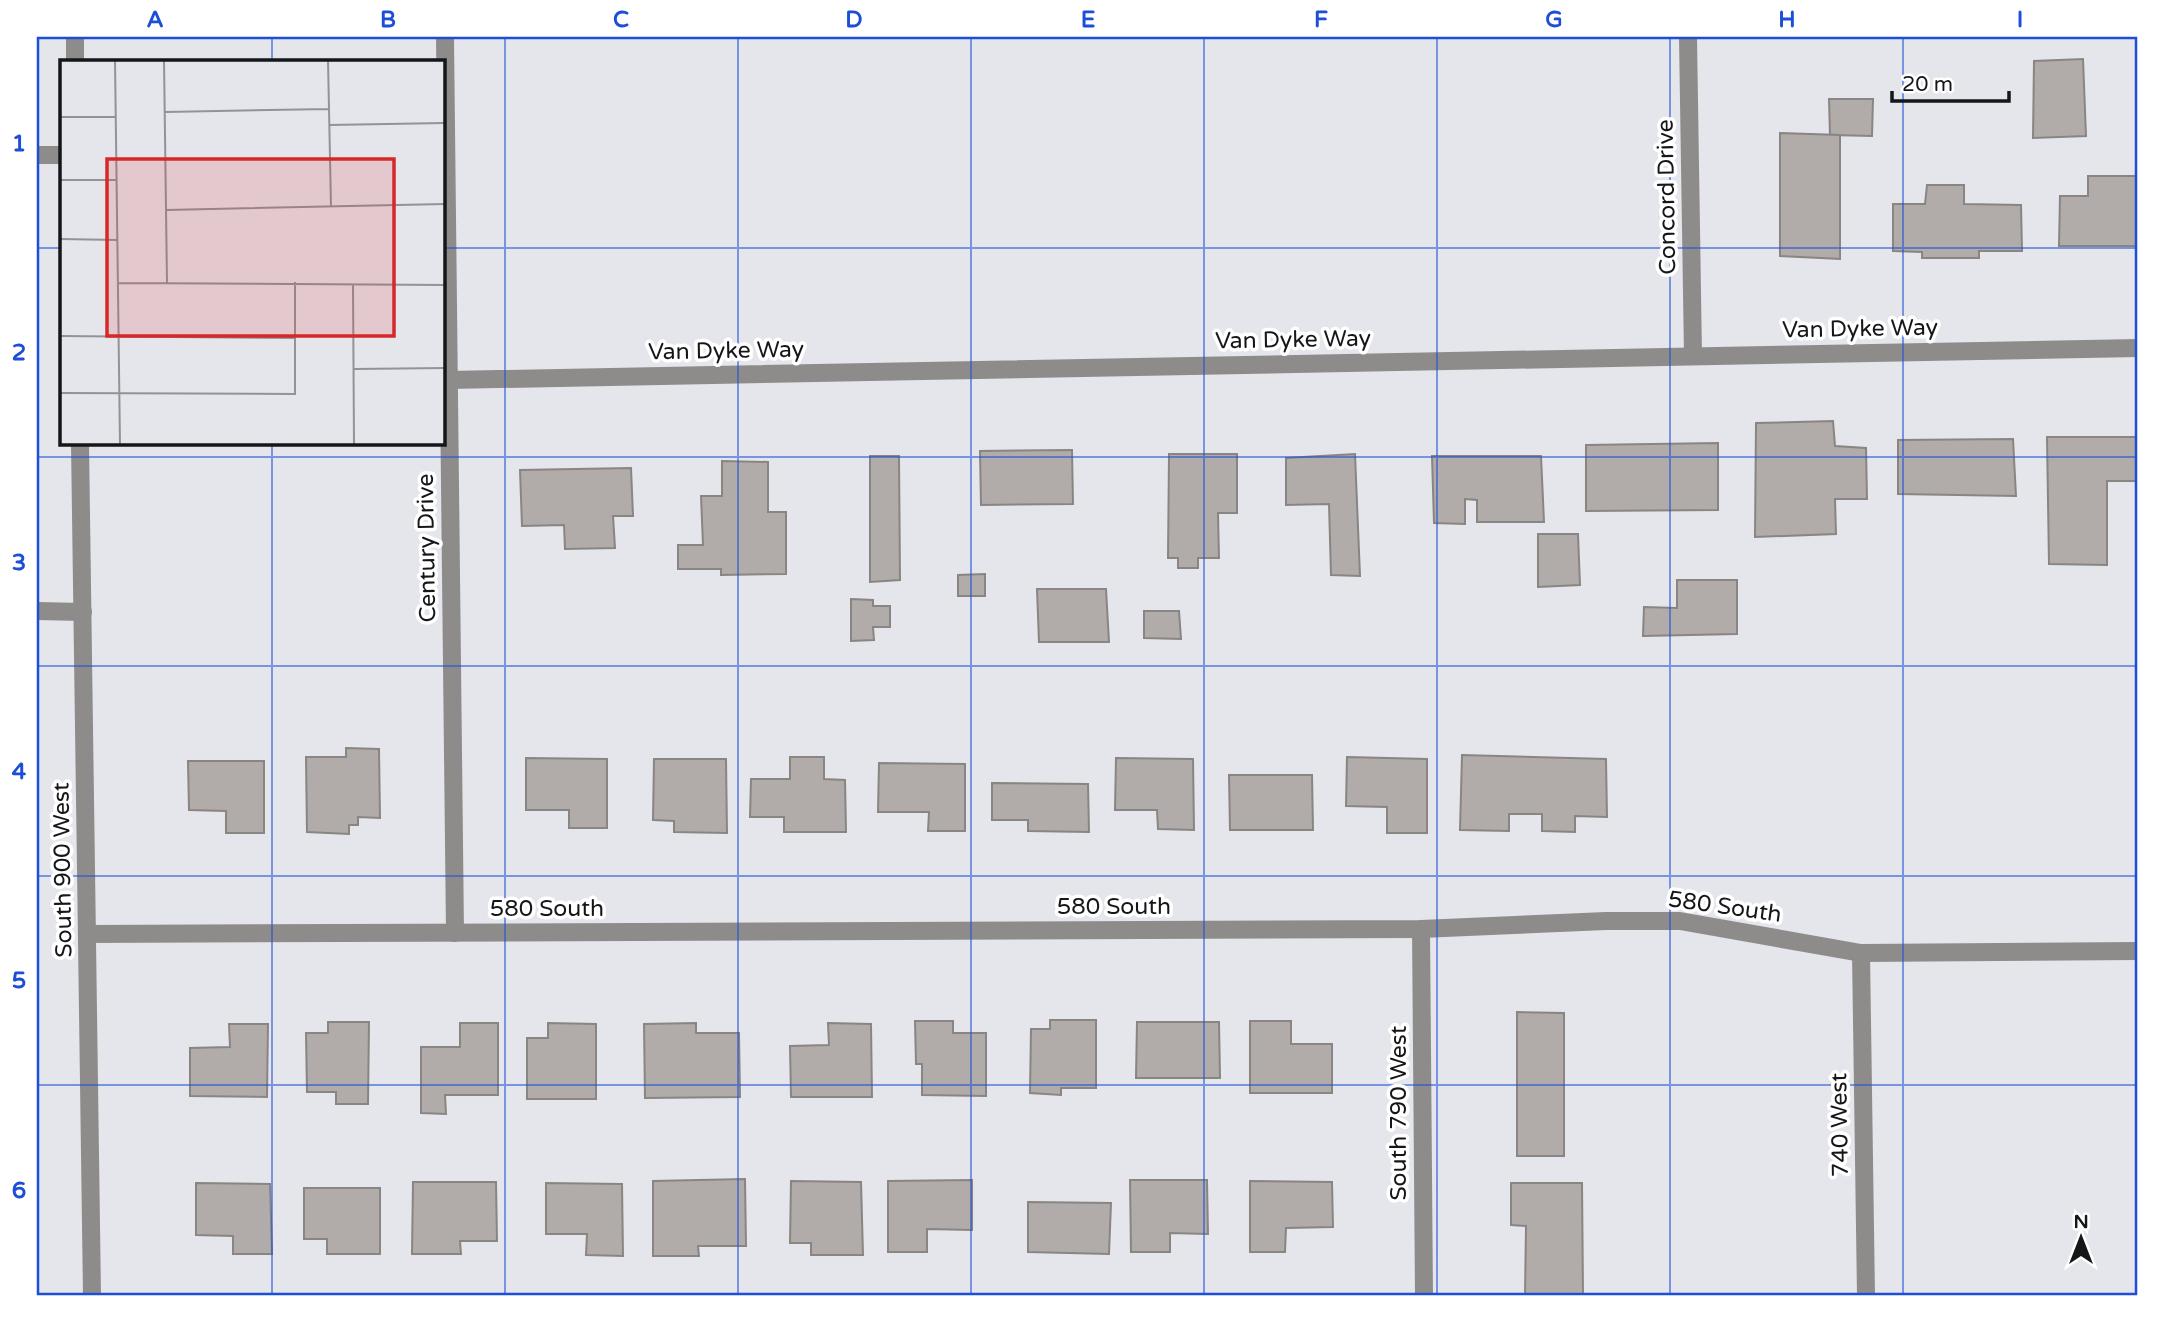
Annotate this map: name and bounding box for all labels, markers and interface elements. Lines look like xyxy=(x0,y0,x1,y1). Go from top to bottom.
text: A xyxy=(146,6,164,34)
text: B xyxy=(380,6,396,34)
text: C xyxy=(613,6,629,34)
text: D xyxy=(845,6,863,34)
text: E xyxy=(1081,6,1095,34)
text: F xyxy=(1314,6,1328,34)
text: G xyxy=(1545,6,1563,34)
text: H xyxy=(1778,6,1796,34)
text: I xyxy=(2017,6,2023,34)
inset map xyxy=(60,60,444,444)
scale bar xyxy=(1892,60,2009,104)
text: 20 m xyxy=(1902,72,1953,97)
street label: Concord Drive xyxy=(1652,119,1682,275)
text: 1 xyxy=(12,130,26,158)
street label: Van Dyke Way xyxy=(1782,314,1938,344)
street label: Van Dyke Way xyxy=(1215,325,1371,355)
street label: Van Dyke Way xyxy=(648,336,804,366)
text: 2 xyxy=(12,339,26,367)
street label: Century Drive xyxy=(412,473,442,623)
text: 3 xyxy=(12,549,26,577)
text: 4 xyxy=(12,758,27,786)
street label: South 900 West xyxy=(47,782,79,958)
street label: 580 South xyxy=(1666,885,1783,929)
street label: 580 South xyxy=(1057,893,1171,921)
street label: 580 South xyxy=(490,895,604,923)
text: 5 xyxy=(12,967,26,995)
street label: South 790 West xyxy=(1385,1025,1413,1201)
street label: 740 West xyxy=(1825,1072,1855,1177)
text: 6 xyxy=(12,1177,26,1205)
north arrow xyxy=(2046,1204,2116,1274)
text: N xyxy=(2073,1211,2089,1233)

